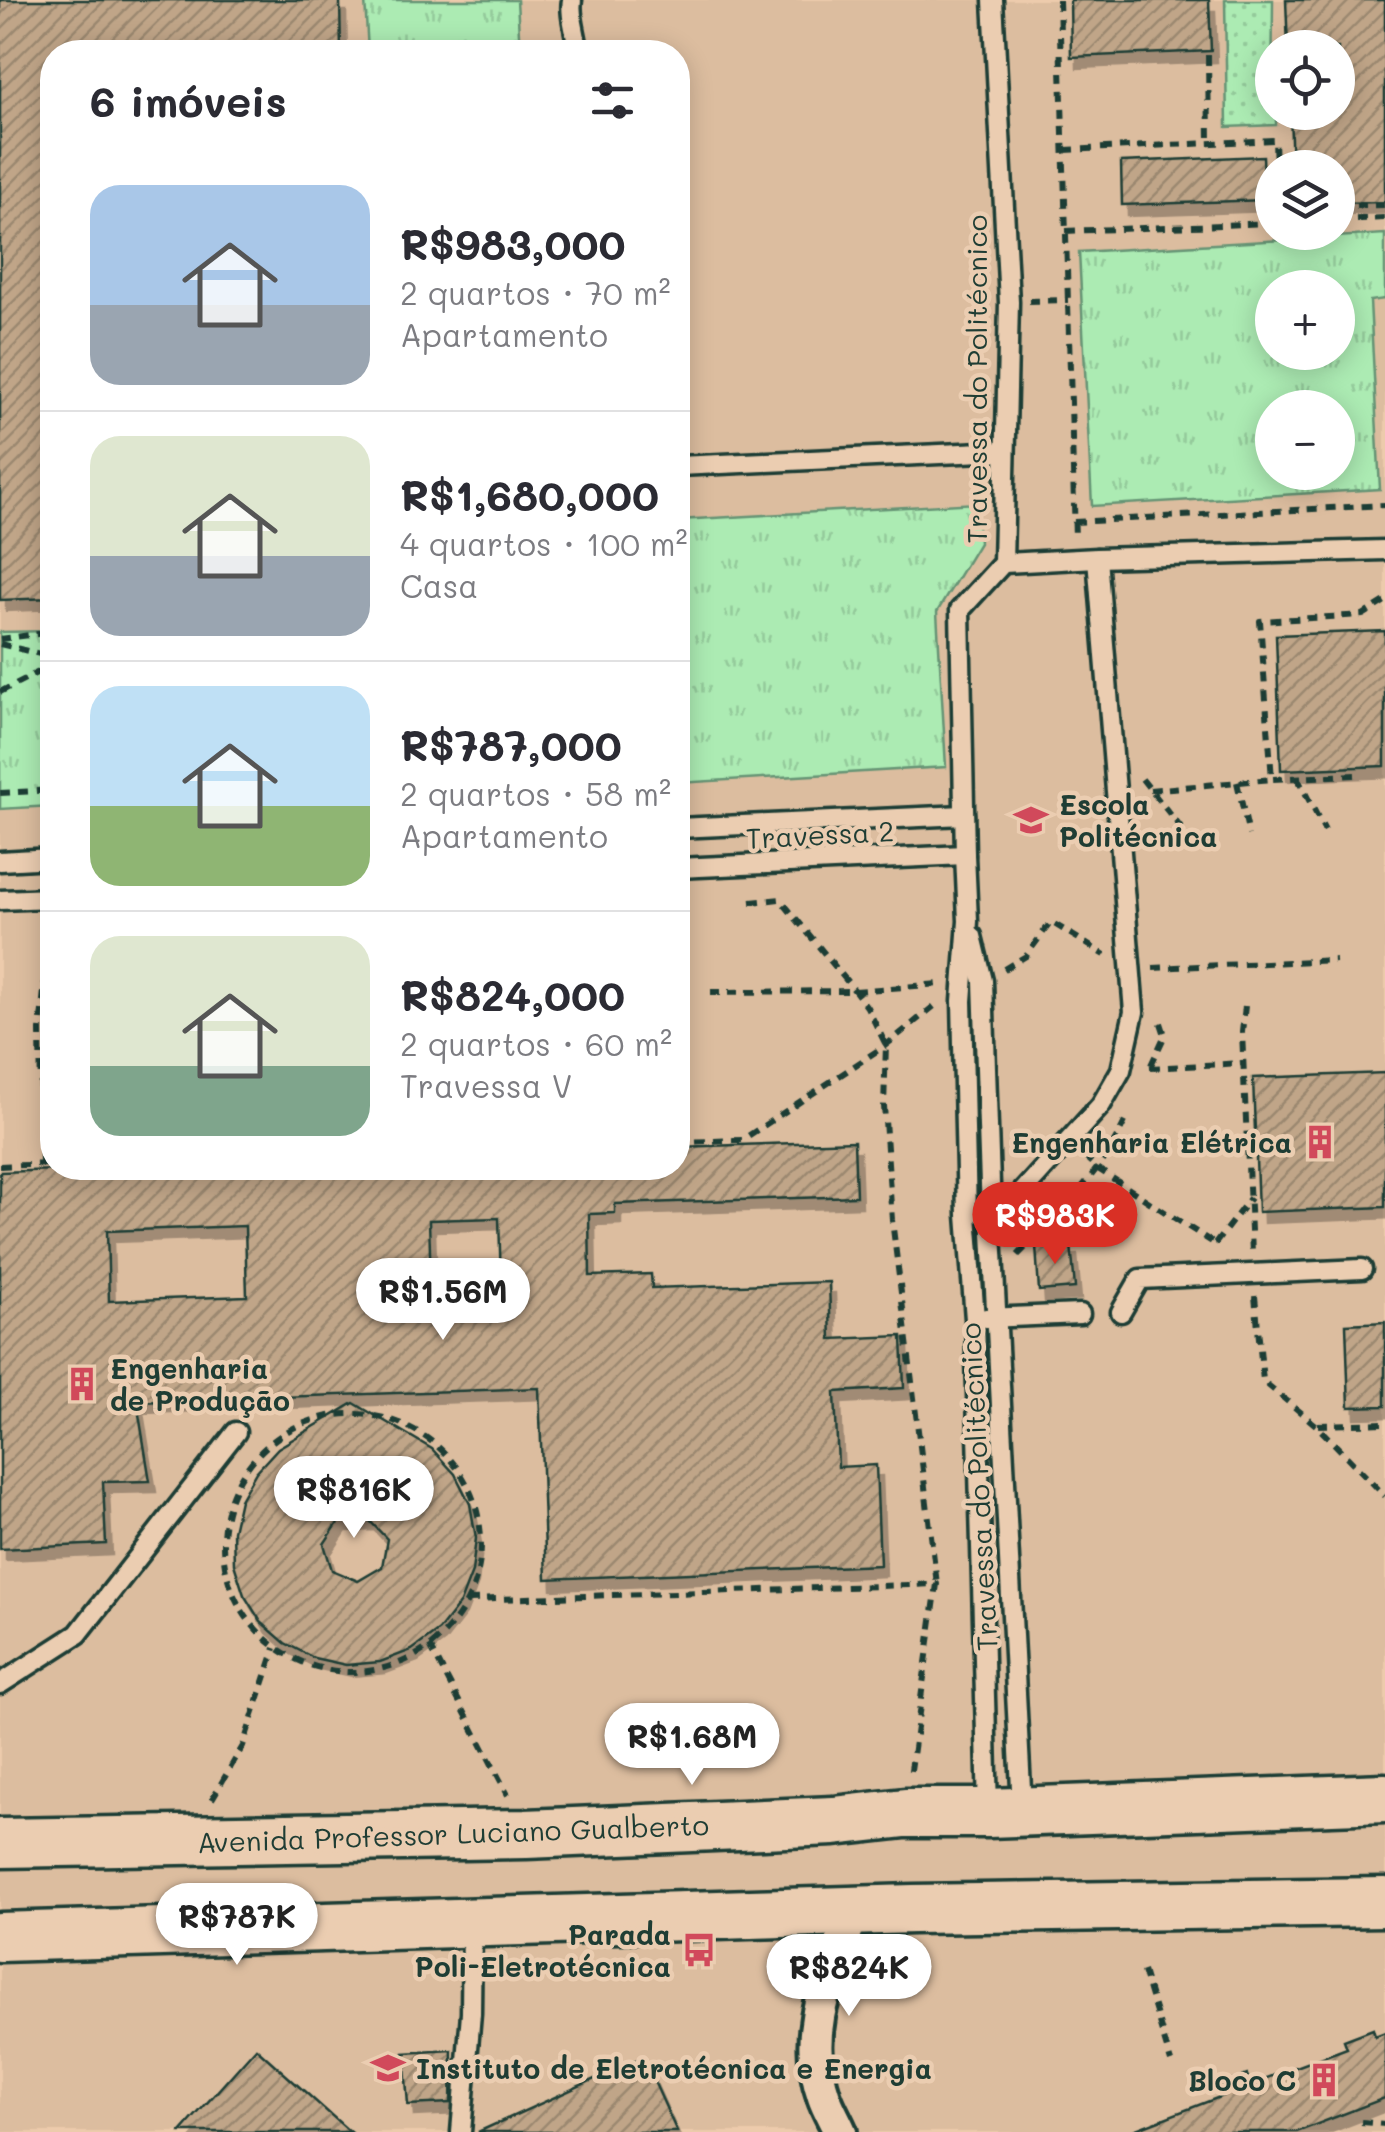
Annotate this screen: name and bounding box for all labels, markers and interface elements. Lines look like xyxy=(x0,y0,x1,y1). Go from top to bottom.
map controls xyxy=(1255,30,1355,490)
button: locate xyxy=(1255,30,1355,130)
text: 6 imóveis xyxy=(90,73,287,128)
icon: filters xyxy=(585,73,640,128)
button: layers xyxy=(1255,150,1355,250)
street label: Travessa do Politécnico xyxy=(958,215,994,543)
text: R$983,000 xyxy=(400,216,625,271)
icon: home xyxy=(170,225,290,345)
button: + xyxy=(1255,270,1355,370)
text: 2 quartos · 70 m² xyxy=(400,271,671,313)
text: Apartamento xyxy=(400,313,608,355)
button: − xyxy=(1255,390,1355,490)
text: R$1,680,000 xyxy=(400,467,659,522)
icon: home xyxy=(170,476,290,596)
text: 4 quartos · 100 m² xyxy=(400,522,688,564)
text: Casa xyxy=(400,564,478,606)
text: R$787,000 xyxy=(400,717,622,772)
icon: home xyxy=(170,726,290,846)
text: 2 quartos · 58 m² xyxy=(400,772,671,814)
place label: Escola Politécnica xyxy=(1059,786,1217,854)
school or university icon: Escola Politécnica xyxy=(1012,801,1050,839)
street label: Travessa 2 xyxy=(745,812,895,856)
text: Apartamento xyxy=(400,814,608,856)
text: R$824,000 xyxy=(400,967,625,1022)
icon: home xyxy=(170,976,290,1096)
text: 2 quartos · 60 m² xyxy=(400,1022,672,1064)
text: Travessa V xyxy=(400,1064,572,1106)
building icon: Engenharia Elétrica xyxy=(1301,1123,1339,1161)
place label: Engenharia Elétrica xyxy=(1011,1124,1292,1160)
pin: R$983K xyxy=(974,1182,1136,1267)
text: R$983K xyxy=(994,1193,1116,1235)
pin: R$1.56M xyxy=(351,1258,535,1343)
text: R$1.56M xyxy=(378,1269,508,1311)
street label: Travessa do Politécnico xyxy=(951,1322,1005,1652)
place label: Engenharia de Produção xyxy=(110,1350,290,1418)
building icon: Engenharia de Produção xyxy=(63,1365,101,1403)
pin: R$816K xyxy=(273,1456,435,1541)
text: R$816K xyxy=(296,1467,412,1509)
pin: R$1.68M xyxy=(600,1703,784,1788)
text: R$1.68M xyxy=(626,1714,758,1756)
street label: Avenida Professor Luciano Gualberto xyxy=(196,1806,710,1860)
pin: R$787K xyxy=(156,1883,318,1968)
text: R$787K xyxy=(178,1894,296,1936)
place label: Parada Poli-Eletrotécnica xyxy=(415,1916,671,1984)
bus stop icon: Parada Poli-Eletrotécnica xyxy=(680,1931,718,1969)
pin: R$824K xyxy=(768,1934,930,2019)
text: R$824K xyxy=(789,1945,910,1987)
school or university icon: Instituto de Eletrotécnica e Energia xyxy=(369,2049,407,2087)
place label: Instituto de Eletrotécnica e Energia xyxy=(416,2050,932,2086)
building icon: Bloco C xyxy=(1305,2061,1343,2099)
place label: Bloco C xyxy=(1188,2062,1296,2098)

